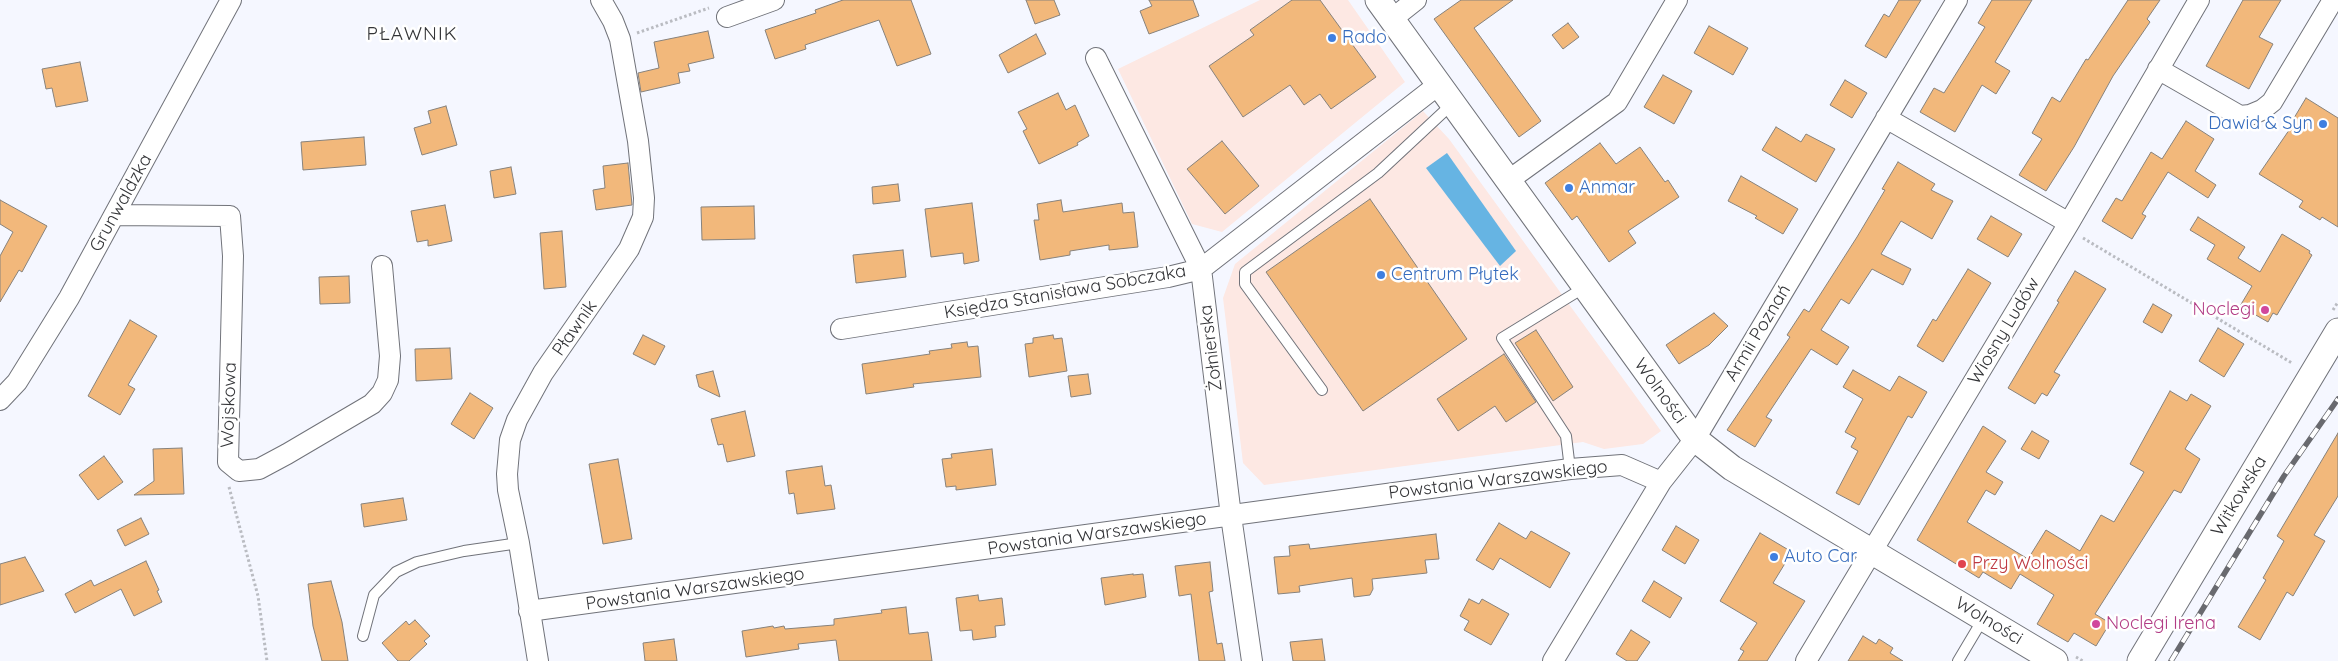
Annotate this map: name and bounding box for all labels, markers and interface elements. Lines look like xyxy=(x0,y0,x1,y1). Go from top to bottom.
district label: PŁAWNIK xyxy=(366,23,458,45)
place label: Rado xyxy=(1342,27,1387,49)
marker: Rado xyxy=(1326,32,1338,44)
place label: Dawid & Syn xyxy=(2208,113,2313,135)
marker: Dawid & Syn xyxy=(2317,118,2329,130)
street label: Grunwaldzka xyxy=(85,150,157,256)
place label: Anmar xyxy=(1579,177,1635,199)
marker: Anmar xyxy=(1563,182,1575,194)
street label: Księdza Stanisława Sobczaka xyxy=(942,260,1188,324)
place label: Centrum Płytek xyxy=(1391,264,1519,286)
marker: Centrum Płytek xyxy=(1375,269,1387,281)
street label: Wiosny Ludów xyxy=(1964,274,2044,388)
street label: Armii Poznań xyxy=(1721,281,1795,385)
street label: Pławnik xyxy=(548,296,602,360)
place label: Noclegi xyxy=(2193,299,2255,321)
street label: Żołnierska xyxy=(1195,304,1227,392)
marker: Noclegi xyxy=(2259,304,2271,316)
street label: Wolności xyxy=(1629,354,1691,428)
street label: Wojskowa xyxy=(217,362,241,448)
street label: Witkowska xyxy=(2207,452,2271,540)
street label: Powstania Warszawskiego xyxy=(1387,456,1609,504)
street label: Powstania Warszawskiego xyxy=(986,508,1208,560)
place label: Auto Car xyxy=(1784,546,1857,568)
marker: Auto Car xyxy=(1768,551,1780,563)
place label: Przy Wolności xyxy=(1972,553,2088,575)
marker: Przy Wolności xyxy=(1956,558,1968,570)
street label: Powstania Warszawskiego xyxy=(584,563,806,615)
street label: Wolności xyxy=(1951,592,2027,650)
place label: Noclegi Irena xyxy=(2106,613,2216,635)
marker: Noclegi Irena xyxy=(2090,618,2102,630)

